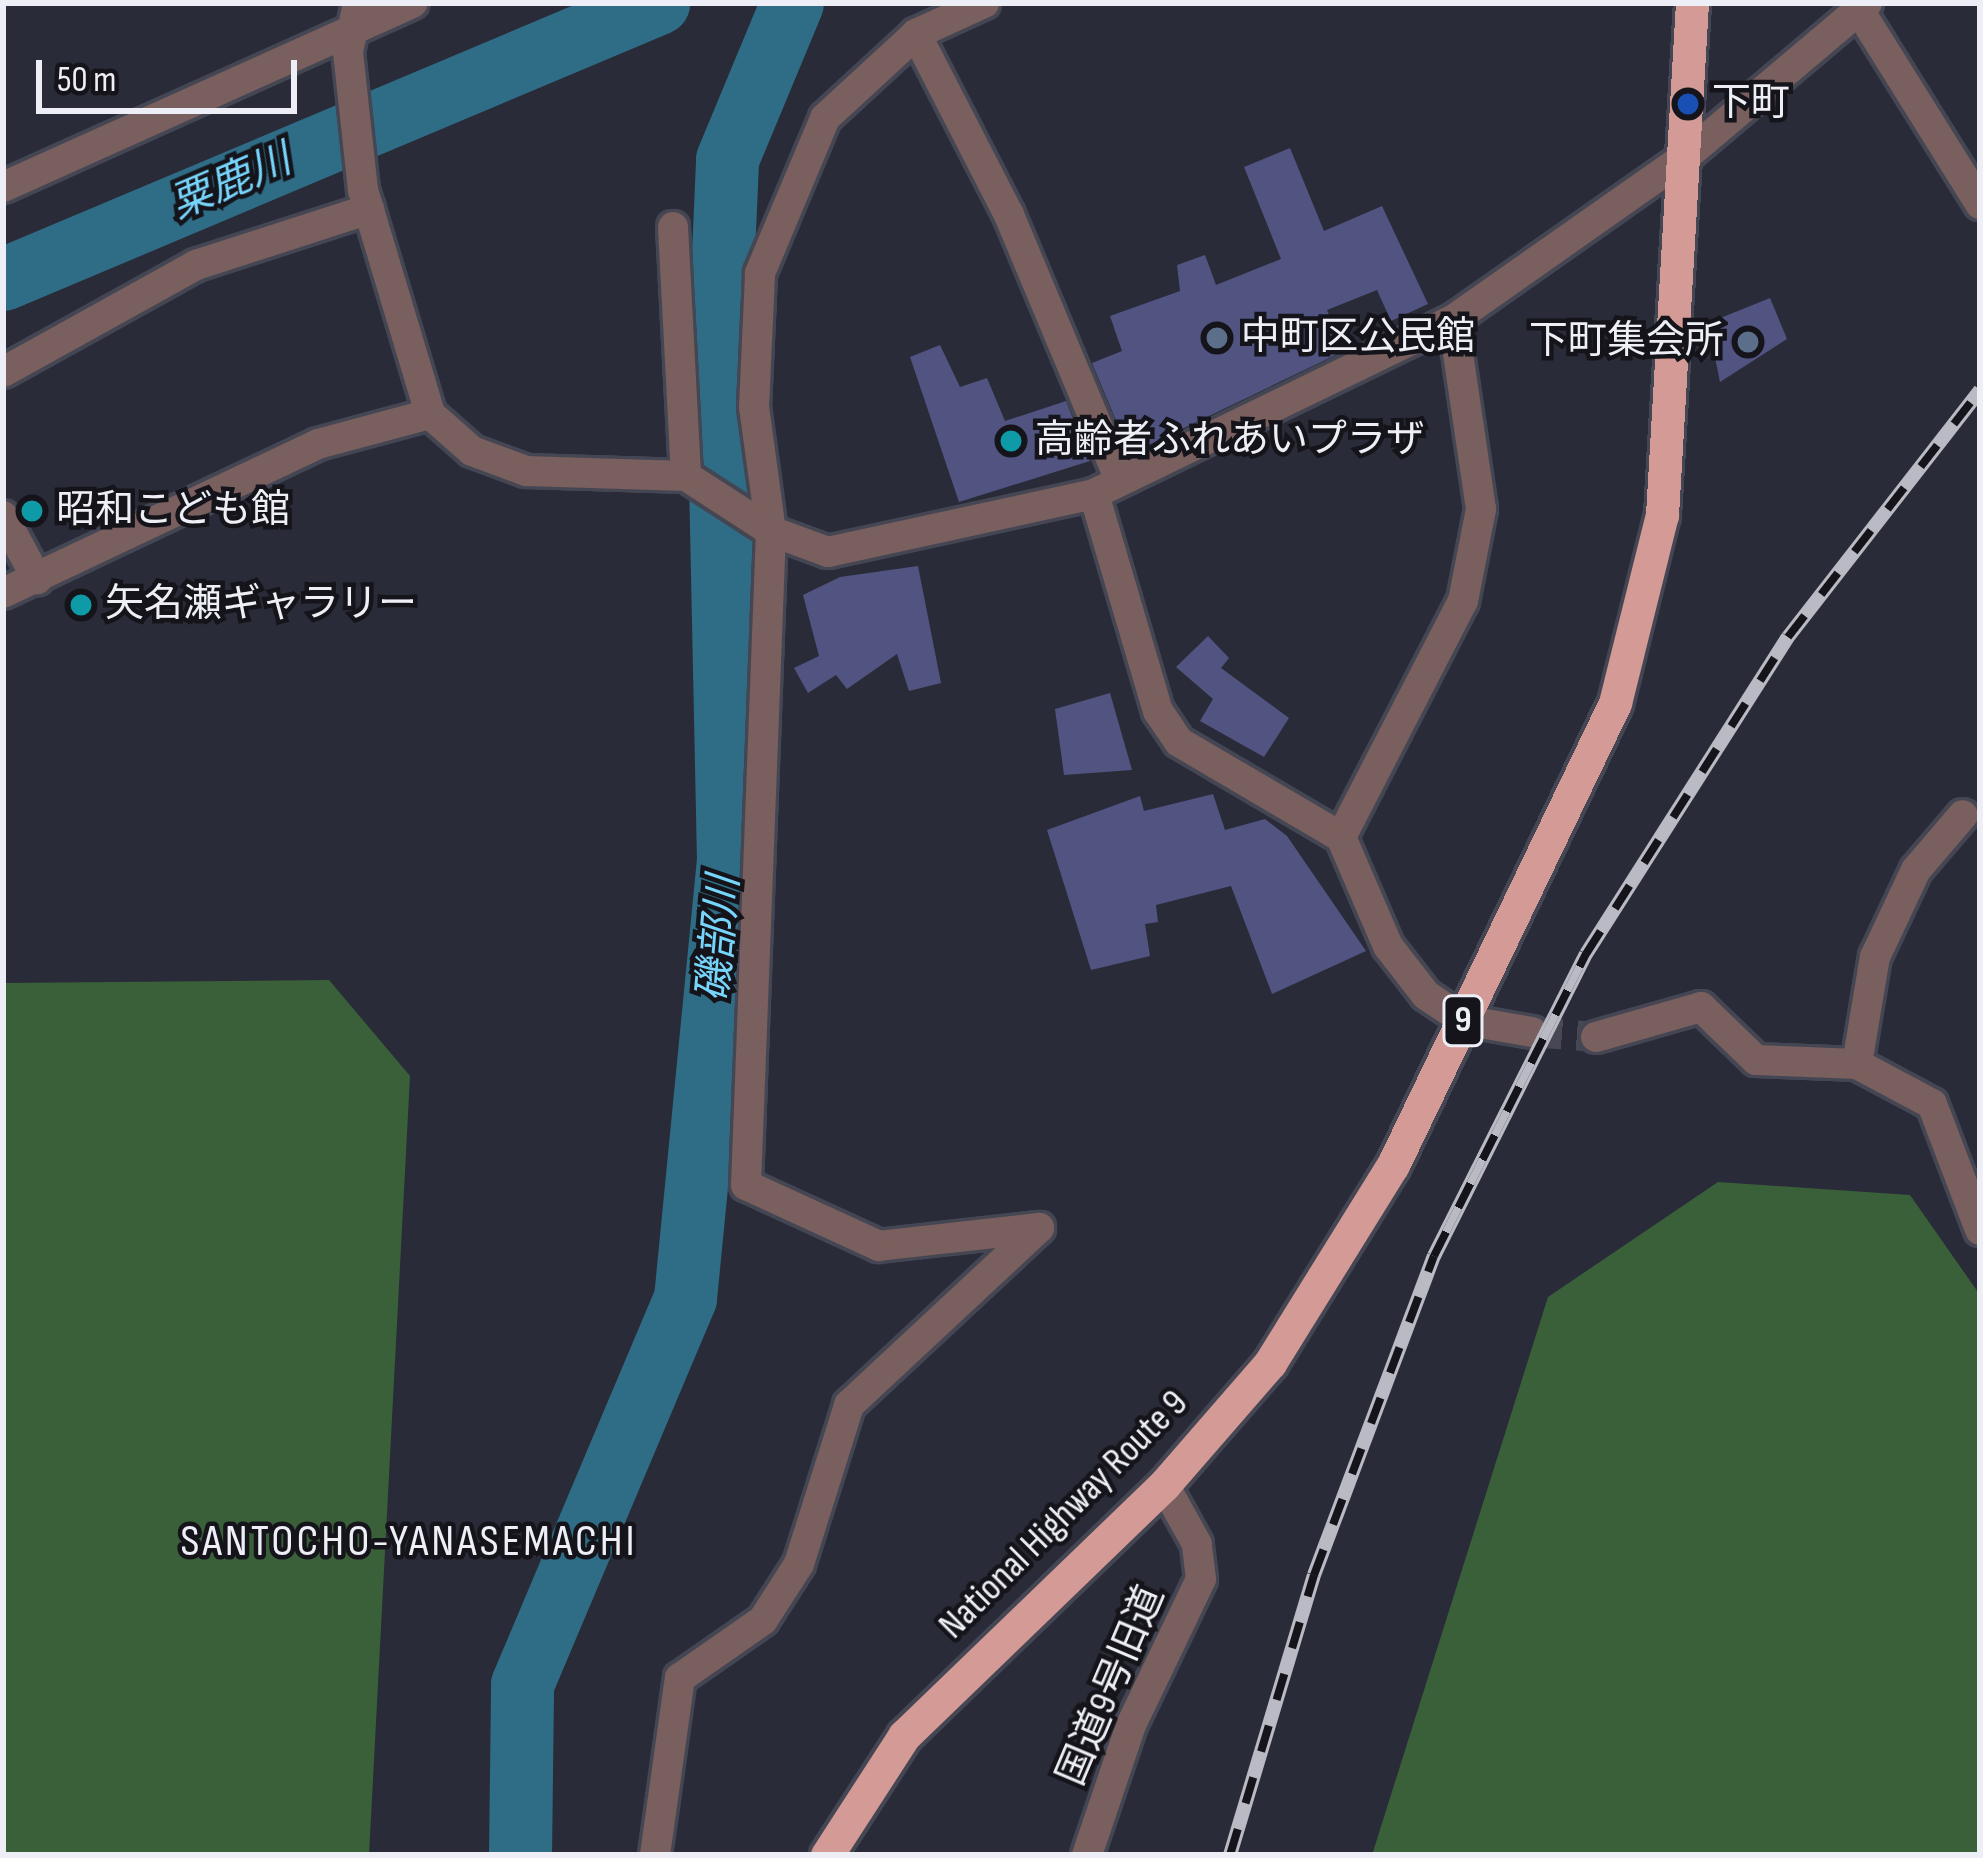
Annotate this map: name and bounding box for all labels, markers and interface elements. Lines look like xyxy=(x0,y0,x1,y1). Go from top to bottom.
scale bar xyxy=(42,36,303,110)
text: 50 m xyxy=(57,59,116,102)
place label: 下町 xyxy=(1712,81,1790,127)
marker: 下町 xyxy=(1675,91,1701,117)
water label: 粟鹿川 xyxy=(163,135,299,231)
place label: 中町区公民館 xyxy=(1241,315,1475,361)
place label: 下町集会所 xyxy=(1529,319,1724,365)
marker: 中町区公民館 xyxy=(1204,325,1230,351)
marker: 下町集会所 xyxy=(1735,329,1761,355)
place label: 高齢者ふれあいプラザ xyxy=(1035,418,1425,464)
marker: 高齢者ふれあいプラザ xyxy=(998,428,1024,454)
place label: 昭和こども館 xyxy=(56,488,290,534)
marker: 昭和こども館 xyxy=(19,498,45,524)
place label: 矢名瀬ギャラリー xyxy=(105,582,417,628)
marker: 矢名瀬ギャラリー xyxy=(68,592,94,618)
water label: 磯部川 xyxy=(689,874,751,1004)
road number: 9 xyxy=(1442,991,1484,1051)
street label: National Highway Route 9 xyxy=(930,1381,1198,1649)
district label: SANTOCHO-YANASEMACHI xyxy=(180,1515,638,1569)
street label: 国道9号旧道 xyxy=(1049,1579,1175,1793)

